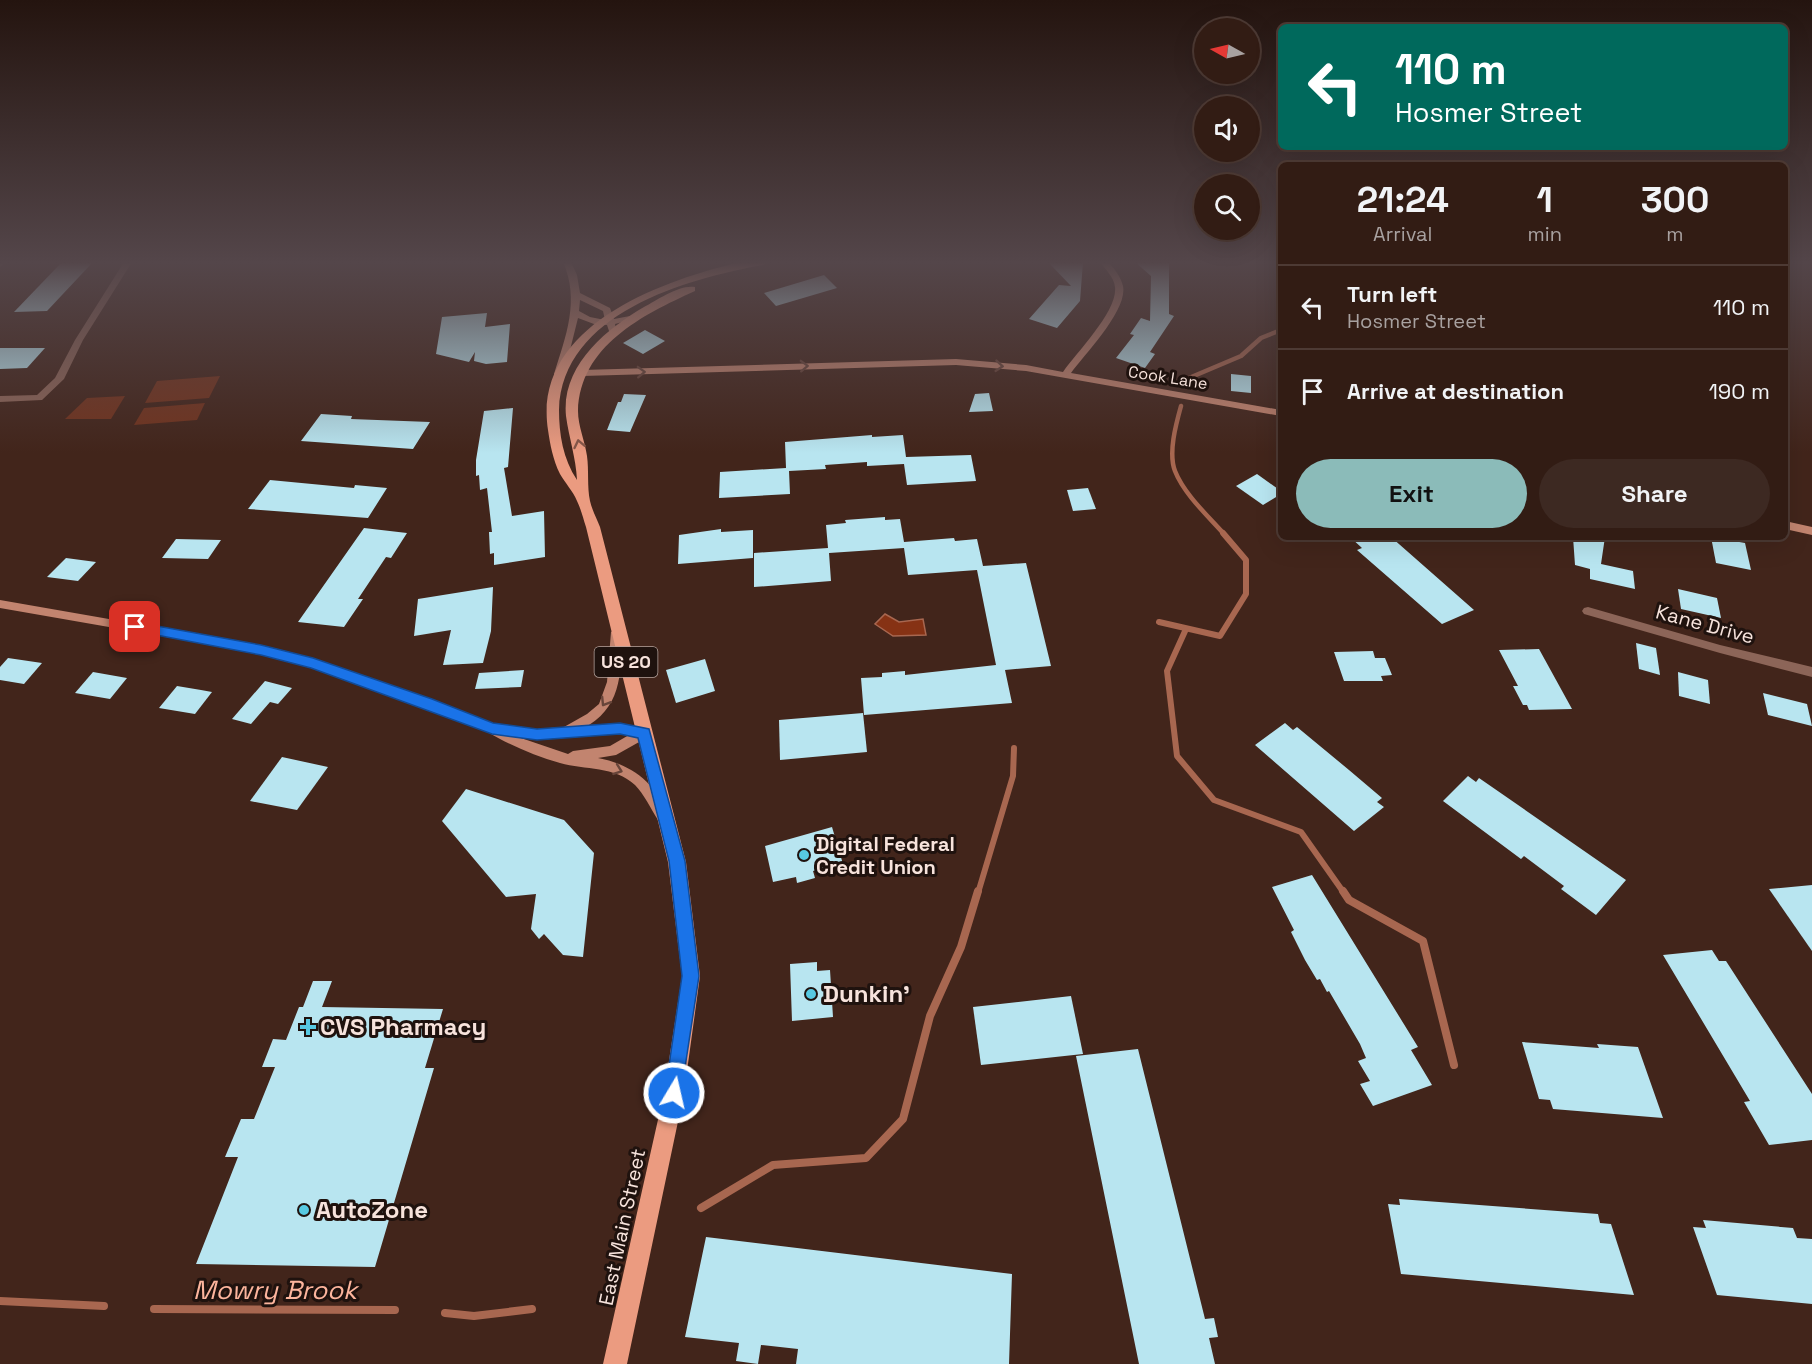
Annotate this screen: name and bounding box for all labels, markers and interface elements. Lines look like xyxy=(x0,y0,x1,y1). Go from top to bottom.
north arrow xyxy=(1194,18,1260,84)
map controls xyxy=(1194,18,1260,240)
text: 110 m xyxy=(1395,43,1507,96)
icon: left xyxy=(1296,48,1374,126)
text: Hosmer Street xyxy=(1395,95,1582,130)
button: sound xyxy=(1194,96,1260,162)
button: search xyxy=(1194,174,1260,240)
text: 21:24 xyxy=(1357,177,1449,223)
text: 1 xyxy=(1537,177,1553,223)
text: 300 xyxy=(1641,177,1709,223)
text: Arrival xyxy=(1373,221,1433,247)
text: min xyxy=(1528,221,1562,247)
text: m xyxy=(1666,221,1684,247)
text: Turn left xyxy=(1347,280,1437,308)
icon: left xyxy=(1296,291,1329,324)
text: 110 m xyxy=(1713,293,1770,321)
text: Hosmer Street xyxy=(1347,308,1486,334)
one-way arrow xyxy=(994,359,1003,372)
one-way arrow xyxy=(799,360,808,373)
street label: Cook Lane xyxy=(1127,361,1209,394)
one-way arrow xyxy=(636,365,645,378)
icon: arrive xyxy=(1296,375,1329,408)
text: Arrive at destination xyxy=(1347,377,1564,405)
text: 190 m xyxy=(1709,377,1770,405)
one-way arrow xyxy=(573,439,586,449)
button: Exit xyxy=(1296,459,1527,528)
button: Share xyxy=(1539,459,1770,528)
street label: Kane Drive xyxy=(1653,598,1757,650)
pin xyxy=(109,601,160,652)
icon: arrive xyxy=(118,610,151,643)
road number: US 20 xyxy=(594,647,658,677)
one-way arrow xyxy=(600,696,612,706)
one-way arrow xyxy=(612,763,623,776)
place label: Digital Federal Credit Union xyxy=(816,831,955,880)
marker: Digital Federal Credit Union xyxy=(797,848,811,862)
place label: Dunkin' xyxy=(823,978,910,1009)
marker: Dunkin' xyxy=(804,987,818,1001)
place label: CVS Pharmacy xyxy=(320,1011,486,1042)
marker: CVS Pharmacy xyxy=(301,1020,315,1034)
position arrow xyxy=(642,1061,706,1125)
street label: East Main Street xyxy=(593,1146,651,1308)
place label: AutoZone xyxy=(316,1194,428,1225)
marker: AutoZone xyxy=(297,1203,311,1217)
water label: Mowry Brook xyxy=(193,1273,360,1307)

